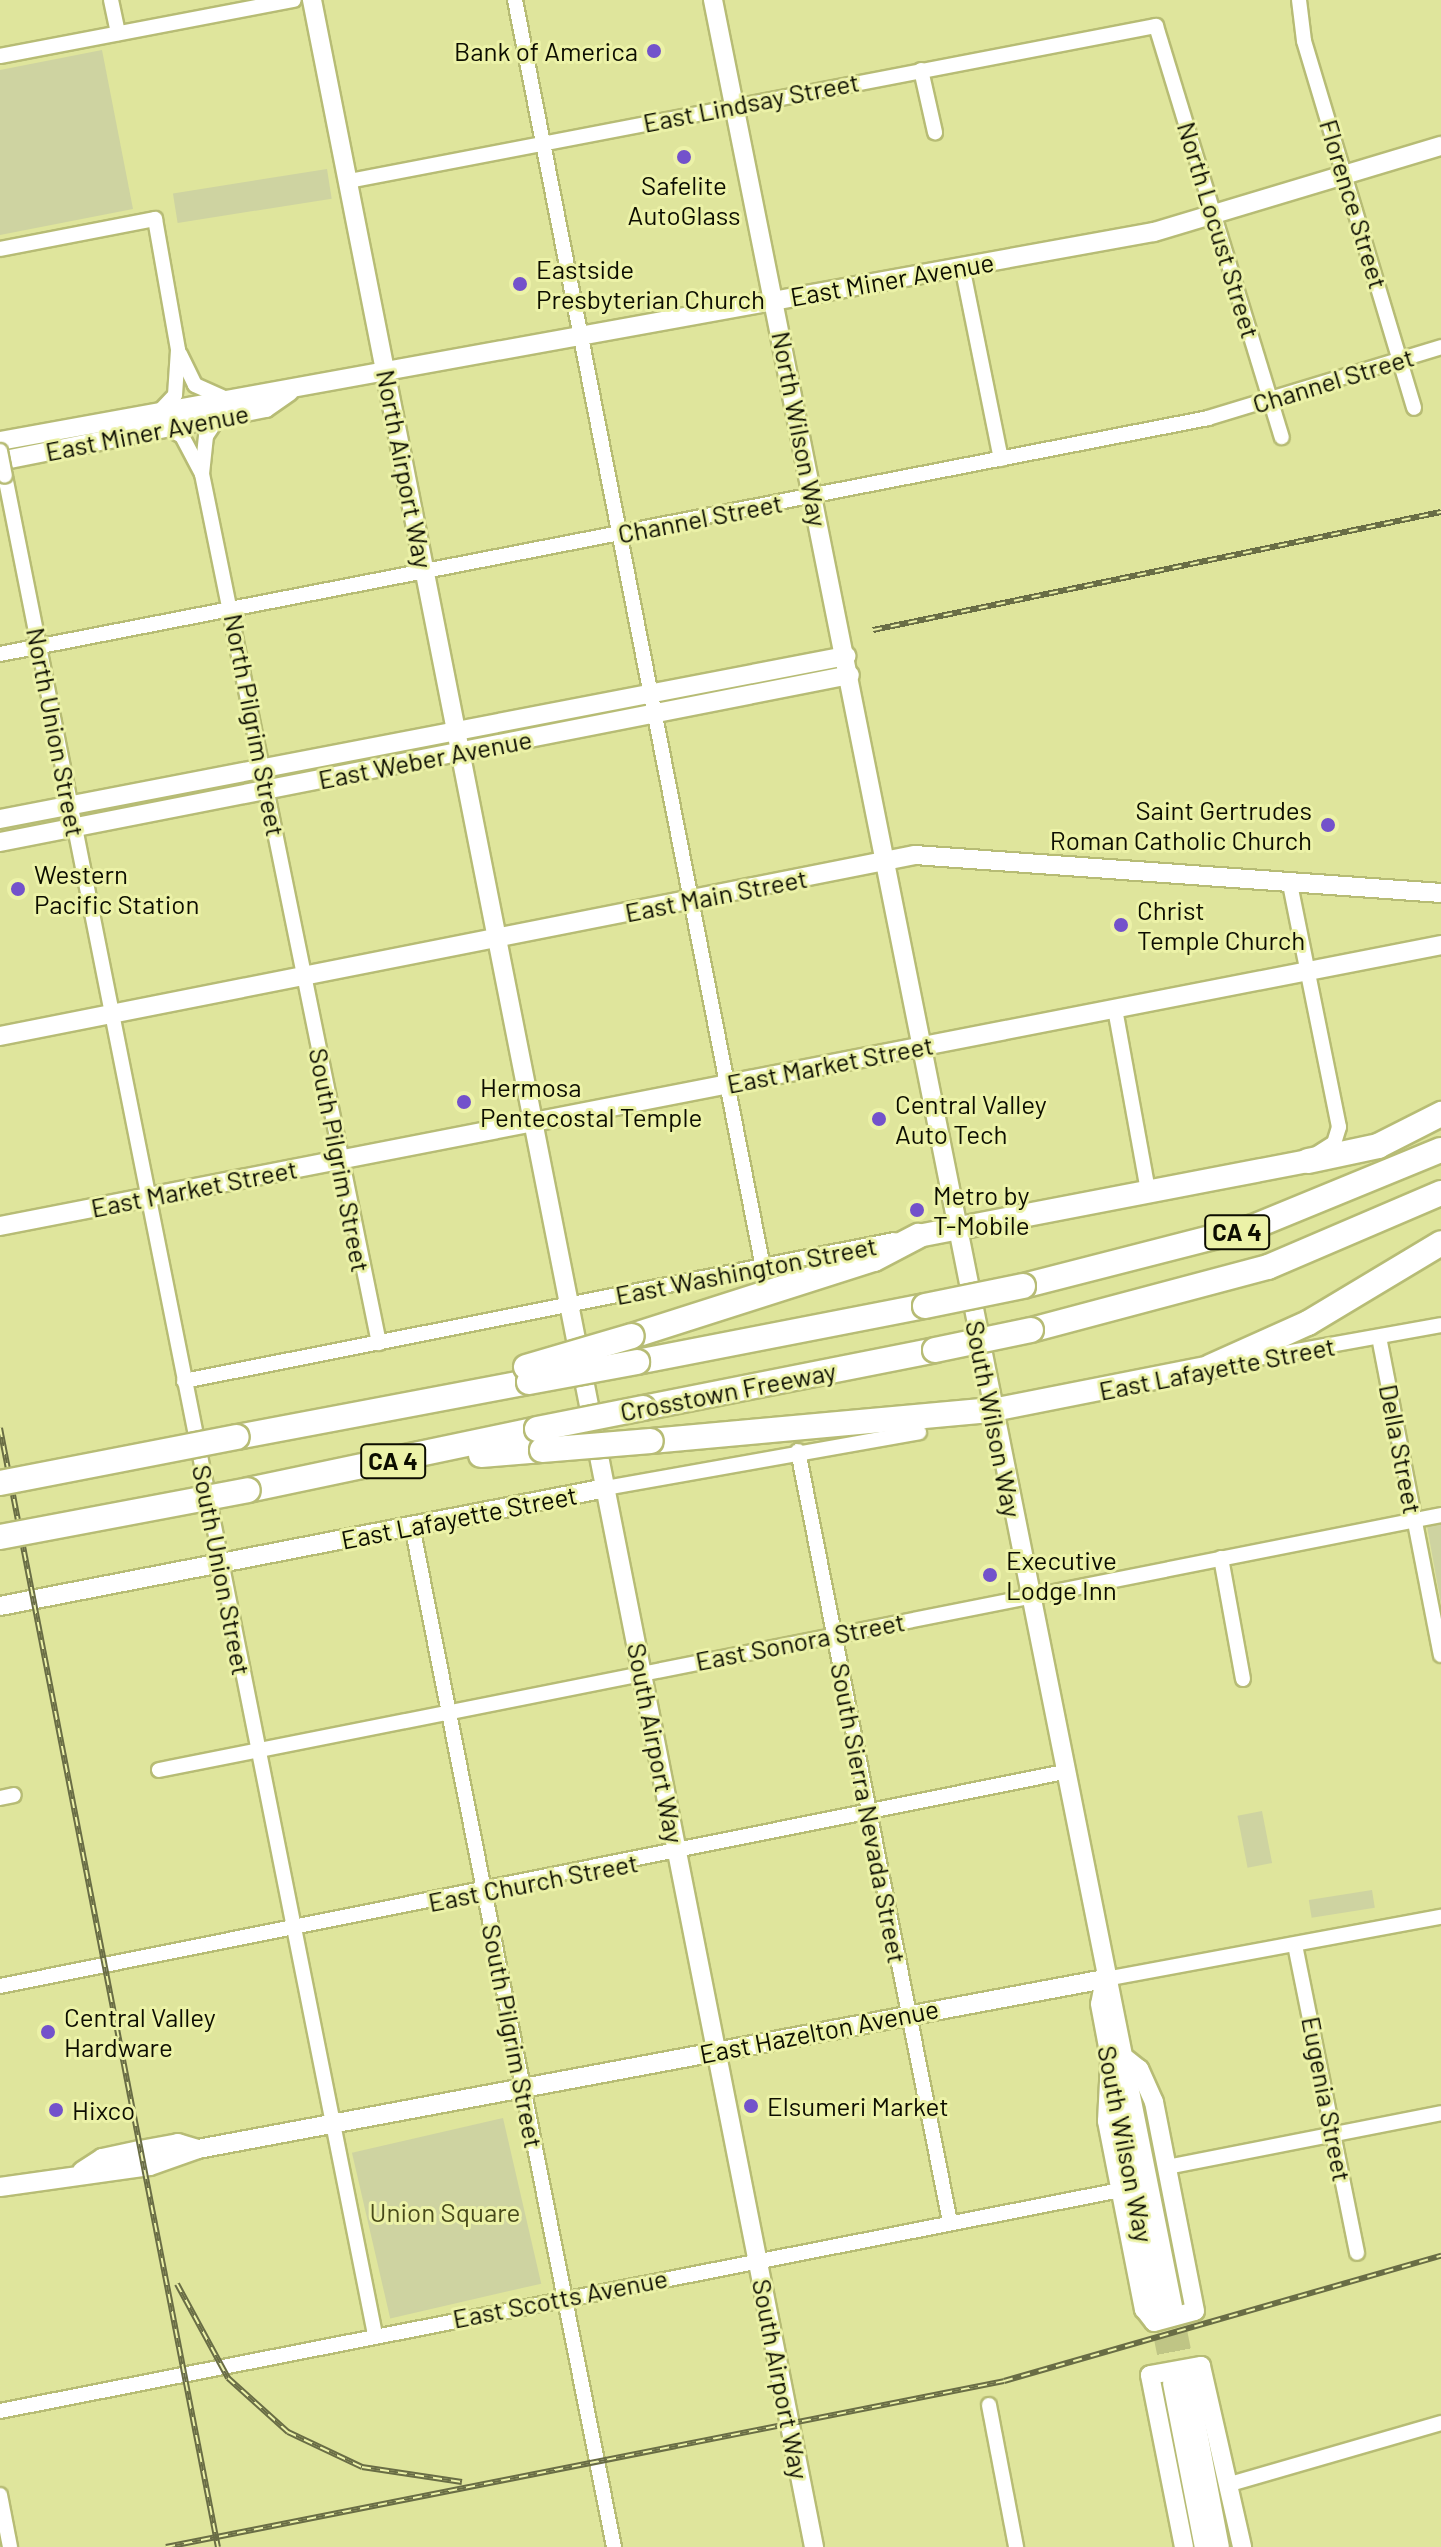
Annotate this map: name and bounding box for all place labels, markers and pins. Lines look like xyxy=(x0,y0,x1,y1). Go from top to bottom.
place label: Bank of America xyxy=(454,35,638,67)
marker: Bank of America xyxy=(645,42,663,60)
marker: Safelite AutoGlass xyxy=(675,148,693,166)
place label: Safelite AutoGlass xyxy=(628,169,740,230)
place label: Eastside Presbyterian Church xyxy=(536,253,765,314)
marker: Eastside Presbyterian Church xyxy=(511,275,529,293)
place label: Saint Gertrudes Roman Catholic Church xyxy=(1050,794,1312,856)
marker: Saint Gertrudes Roman Catholic Church xyxy=(1319,816,1337,834)
place label: Western Pacific Station xyxy=(34,858,199,920)
marker: Western Pacific Station xyxy=(9,880,27,898)
place label: Christ Temple Church xyxy=(1137,894,1305,956)
marker: Christ Temple Church xyxy=(1112,916,1130,934)
place label: Hermosa Pentecostal Temple xyxy=(480,1071,702,1132)
place label: Central Valley Auto Tech xyxy=(895,1088,1047,1150)
marker: Hermosa Pentecostal Temple xyxy=(455,1093,473,1111)
marker: Central Valley Auto Tech xyxy=(870,1110,888,1128)
place label: Metro by T-Mobile xyxy=(933,1179,1030,1240)
marker: Metro by T-Mobile xyxy=(908,1201,926,1219)
place label: Executive Lodge Inn xyxy=(1006,1544,1117,1606)
marker: Executive Lodge Inn xyxy=(981,1566,999,1584)
place label: Central Valley Hardware xyxy=(64,2001,216,2062)
marker: Central Valley Hardware xyxy=(39,2023,57,2041)
place label: Elsumeri Market xyxy=(767,2090,949,2122)
place label: Hixco xyxy=(72,2094,135,2126)
marker: Elsumeri Market xyxy=(742,2097,760,2115)
marker: Hixco xyxy=(47,2101,65,2119)

